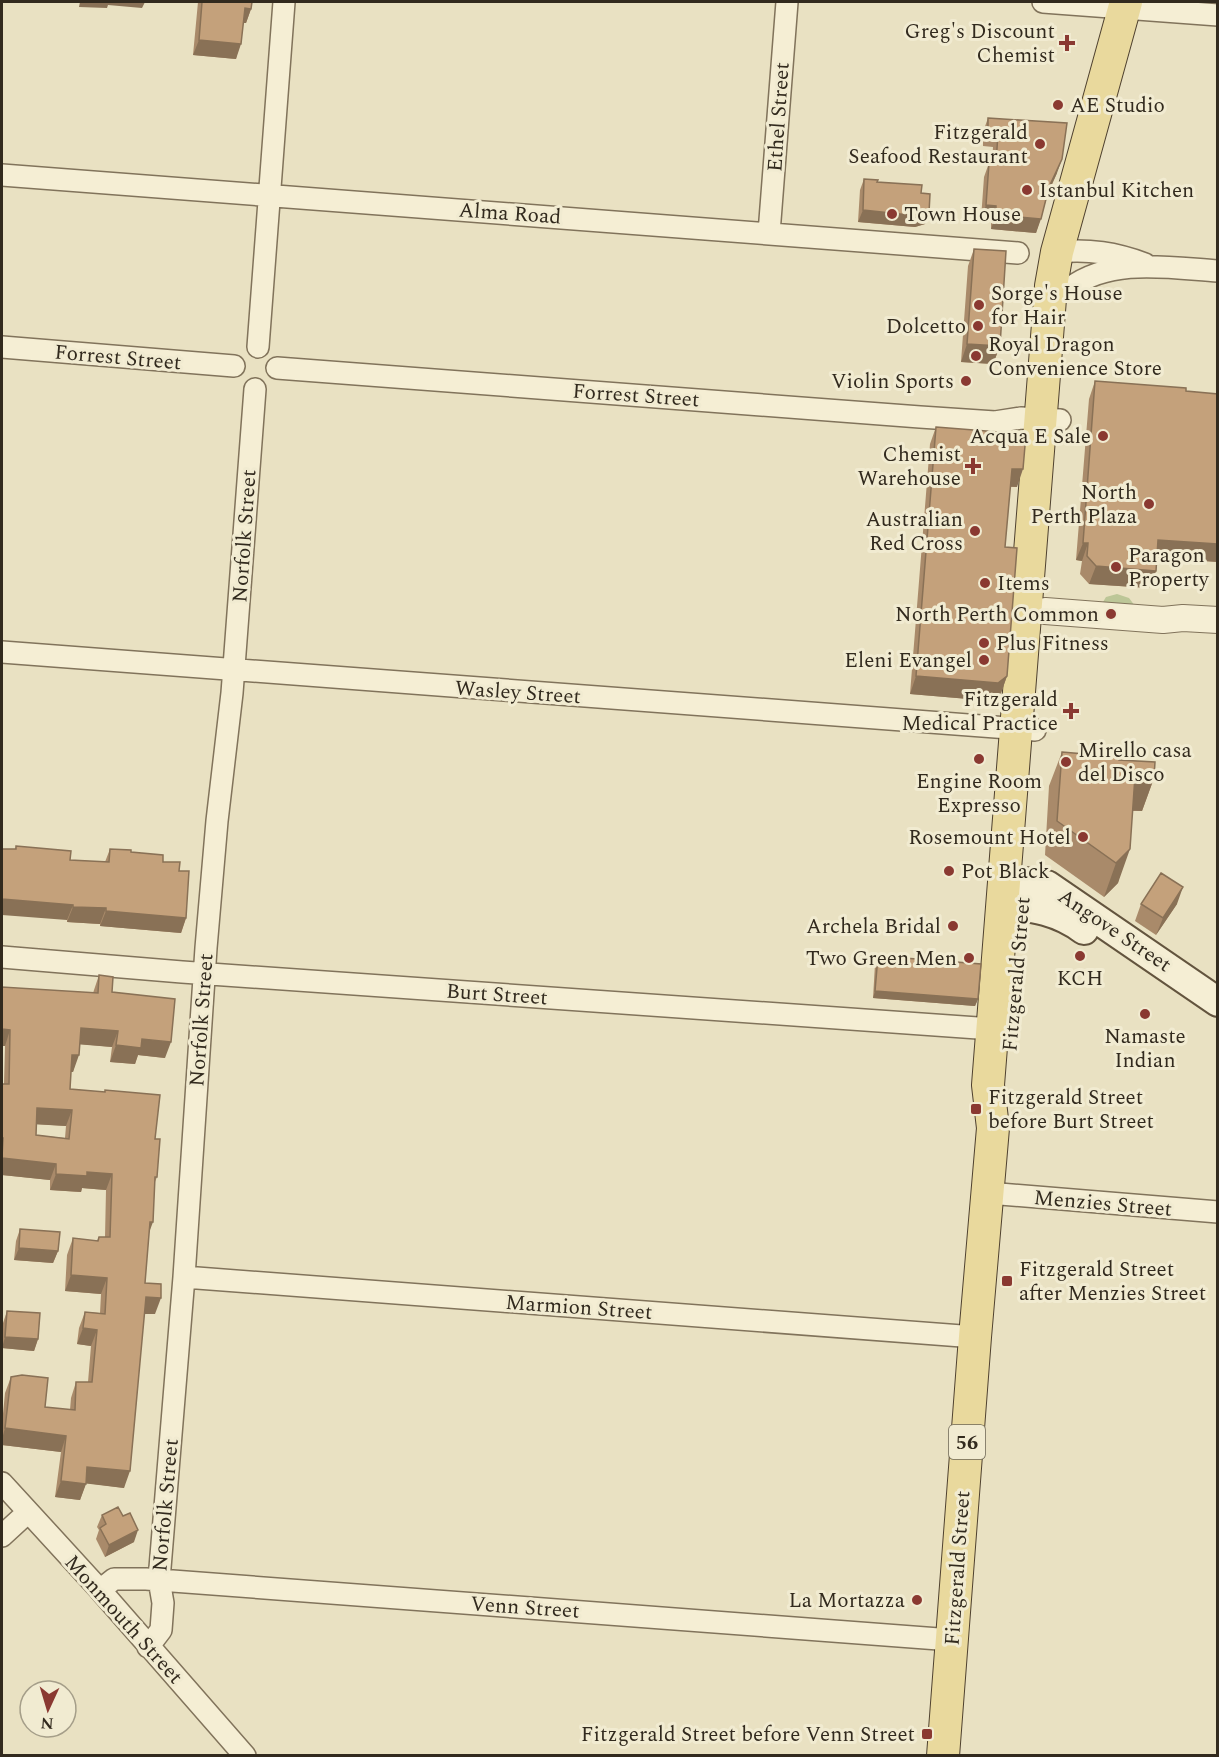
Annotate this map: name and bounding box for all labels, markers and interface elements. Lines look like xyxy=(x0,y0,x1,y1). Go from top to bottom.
place label: Greg's Discount Chemist xyxy=(905,16,1055,72)
marker: Greg's Discount Chemist xyxy=(1060,36,1074,50)
street label: Ethel Street xyxy=(759,61,799,173)
place label: AE Studio xyxy=(1070,90,1165,122)
marker: AE Studio xyxy=(1051,98,1065,112)
place label: Fitzgerald Seafood Restaurant xyxy=(848,117,1028,173)
marker: Fitzgerald Seafood Restaurant xyxy=(1033,137,1047,151)
place label: Istanbul Kitchen xyxy=(1039,175,1194,207)
marker: Istanbul Kitchen xyxy=(1020,183,1034,197)
street label: Alma Road xyxy=(458,194,562,234)
place label: Town House xyxy=(904,199,1021,231)
marker: Town House xyxy=(885,207,899,221)
place label: Sorge's House for Hair xyxy=(991,278,1123,334)
marker: Sorge's House for Hair xyxy=(972,298,986,312)
place label: Dolcetto xyxy=(886,311,966,343)
marker: Dolcetto xyxy=(971,319,985,333)
place label: Royal Dragon Convenience Store xyxy=(988,329,1162,385)
street label: Forrest Street xyxy=(53,337,183,379)
marker: Royal Dragon Convenience Store xyxy=(969,349,983,363)
place label: Violin Sports xyxy=(831,366,954,398)
marker: Violin Sports xyxy=(959,374,973,388)
street label: Forrest Street xyxy=(571,376,700,416)
place label: Acqua E Sale xyxy=(970,421,1091,453)
marker: Acqua E Sale xyxy=(1096,429,1110,443)
place label: Chemist Warehouse xyxy=(857,439,961,495)
marker: Chemist Warehouse xyxy=(966,459,980,473)
street label: Norfolk Street xyxy=(224,468,266,604)
place label: North Perth Plaza xyxy=(1031,477,1138,533)
marker: North Perth Plaza xyxy=(1142,497,1156,511)
place label: Australian Red Cross xyxy=(865,504,963,560)
marker: Australian Red Cross xyxy=(968,524,982,538)
place label: Paragon Property xyxy=(1128,540,1210,596)
marker: Paragon Property xyxy=(1109,560,1123,574)
place label: Items xyxy=(997,568,1050,600)
marker: Items xyxy=(978,576,992,590)
place label: North Perth Common xyxy=(895,599,1099,631)
marker: North Perth Common xyxy=(1104,607,1118,621)
place label: Plus Fitness xyxy=(996,628,1109,660)
marker: Plus Fitness xyxy=(977,636,991,650)
place label: Eleni Evangel xyxy=(844,645,972,677)
marker: Eleni Evangel xyxy=(977,653,991,667)
street label: Wasley Street xyxy=(454,673,582,713)
place label: Fitzgerald Medical Practice xyxy=(901,684,1058,740)
marker: Fitzgerald Medical Practice xyxy=(1062,702,1080,720)
place label: Mirello casa del Disco xyxy=(1078,735,1193,791)
marker: Engine Room Expresso xyxy=(972,752,986,766)
marker: Mirello casa del Disco xyxy=(1059,755,1073,769)
place label: Engine Room Expresso xyxy=(916,766,1042,822)
place label: Rosemount Hotel xyxy=(908,822,1071,854)
marker: Rosemount Hotel xyxy=(1076,830,1090,844)
place label: Pot Black xyxy=(961,856,1050,888)
marker: Pot Black xyxy=(942,864,956,878)
street label: Angove Street xyxy=(1051,881,1178,981)
street label: Fitzgerald Street xyxy=(994,895,1040,1053)
place label: Archela Bridal xyxy=(806,911,941,943)
marker: Archela Bridal xyxy=(946,919,960,933)
place label: Two Green Men xyxy=(806,943,957,975)
marker: KCH xyxy=(1073,949,1087,963)
marker: Two Green Men xyxy=(962,951,976,965)
street label: Norfolk Street xyxy=(181,952,223,1088)
place label: KCH xyxy=(1057,963,1103,995)
street label: Burt Street xyxy=(445,975,549,1015)
marker: Namaste Indian xyxy=(1138,1007,1152,1021)
place label: Namaste Indian xyxy=(1104,1021,1186,1077)
place label: Fitzgerald Street before Burt Street xyxy=(988,1082,1154,1138)
marker: Fitzgerald Street before Burt Street xyxy=(969,1102,983,1116)
street label: Menzies Street xyxy=(1032,1182,1173,1226)
place label: Fitzgerald Street after Menzies Street xyxy=(1019,1254,1206,1310)
marker: Fitzgerald Street after Menzies Street xyxy=(1000,1274,1014,1288)
street label: Marmion Street xyxy=(504,1287,653,1329)
road number: 56 xyxy=(949,1425,985,1459)
street label: Norfolk Street xyxy=(144,1437,188,1573)
street label: Fitzgerald Street xyxy=(937,1490,979,1647)
street label: Monmouth Street xyxy=(56,1548,190,1692)
place label: La Mortazza xyxy=(788,1585,906,1617)
street label: Venn Street xyxy=(469,1588,581,1628)
marker: La Mortazza xyxy=(910,1593,924,1607)
north arrow xyxy=(18,1679,78,1739)
text: N xyxy=(40,1711,54,1735)
place label: Fitzgerald Street before Venn Street xyxy=(581,1719,915,1751)
marker: Fitzgerald Street before Venn Street xyxy=(920,1727,934,1741)

